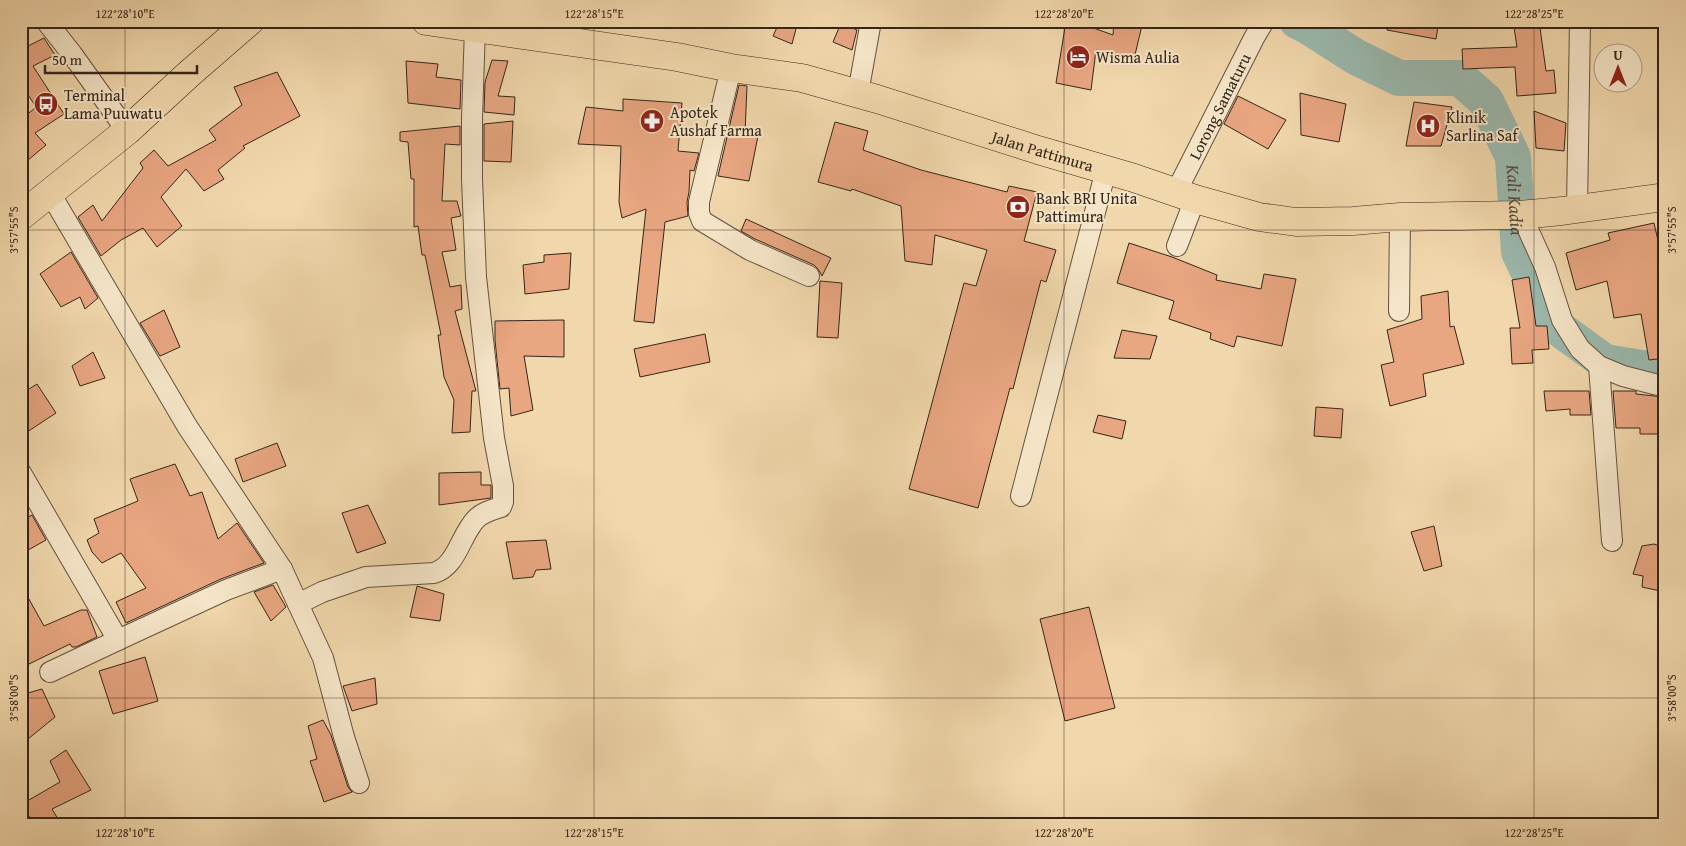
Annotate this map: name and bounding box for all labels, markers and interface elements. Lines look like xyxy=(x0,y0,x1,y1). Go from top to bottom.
text: 122°28'10"E xyxy=(95,5,155,22)
text: 122°28'15"E xyxy=(564,5,624,22)
text: 122°28'20"E xyxy=(1034,5,1094,22)
text: 122°28'25"E xyxy=(1504,5,1564,22)
scale bar xyxy=(45,42,198,74)
north arrow xyxy=(1594,42,1644,92)
hotel icon: Wisma Aulia xyxy=(1065,44,1091,70)
place label: Wisma Aulia xyxy=(1096,45,1180,69)
text: U xyxy=(1613,45,1623,65)
text: 50 m xyxy=(52,49,83,70)
street label: Lorong Samaturu xyxy=(1182,49,1257,164)
place label: Terminal Lama Puuwatu xyxy=(64,83,163,125)
bus stop icon: Terminal Lama Puuwatu xyxy=(33,91,59,117)
place label: Apotek Aushaf Farma xyxy=(670,100,762,142)
place label: Klinik Sarlina Saf xyxy=(1446,105,1519,147)
pharmacy icon: Apotek Aushaf Farma xyxy=(639,108,665,134)
hospital icon: Klinik Sarlina Saf xyxy=(1415,113,1441,139)
street label: Jalan Pattimura xyxy=(987,124,1097,178)
water label: Kali Kadia xyxy=(1500,163,1531,237)
place label: Bank BRI Unita Pattimura xyxy=(1036,186,1138,228)
bank icon: Bank BRI Unita Pattimura xyxy=(1005,194,1031,220)
text: 3°57'55"S xyxy=(5,206,22,254)
text: 3°57'55"S xyxy=(1663,206,1680,254)
text: 3°58'00"S xyxy=(5,674,22,722)
text: 3°58'00"S xyxy=(1663,674,1680,722)
text: 122°28'10"E xyxy=(95,824,155,841)
text: 122°28'15"E xyxy=(564,824,624,841)
text: 122°28'20"E xyxy=(1034,824,1094,841)
text: 122°28'25"E xyxy=(1504,824,1564,841)

